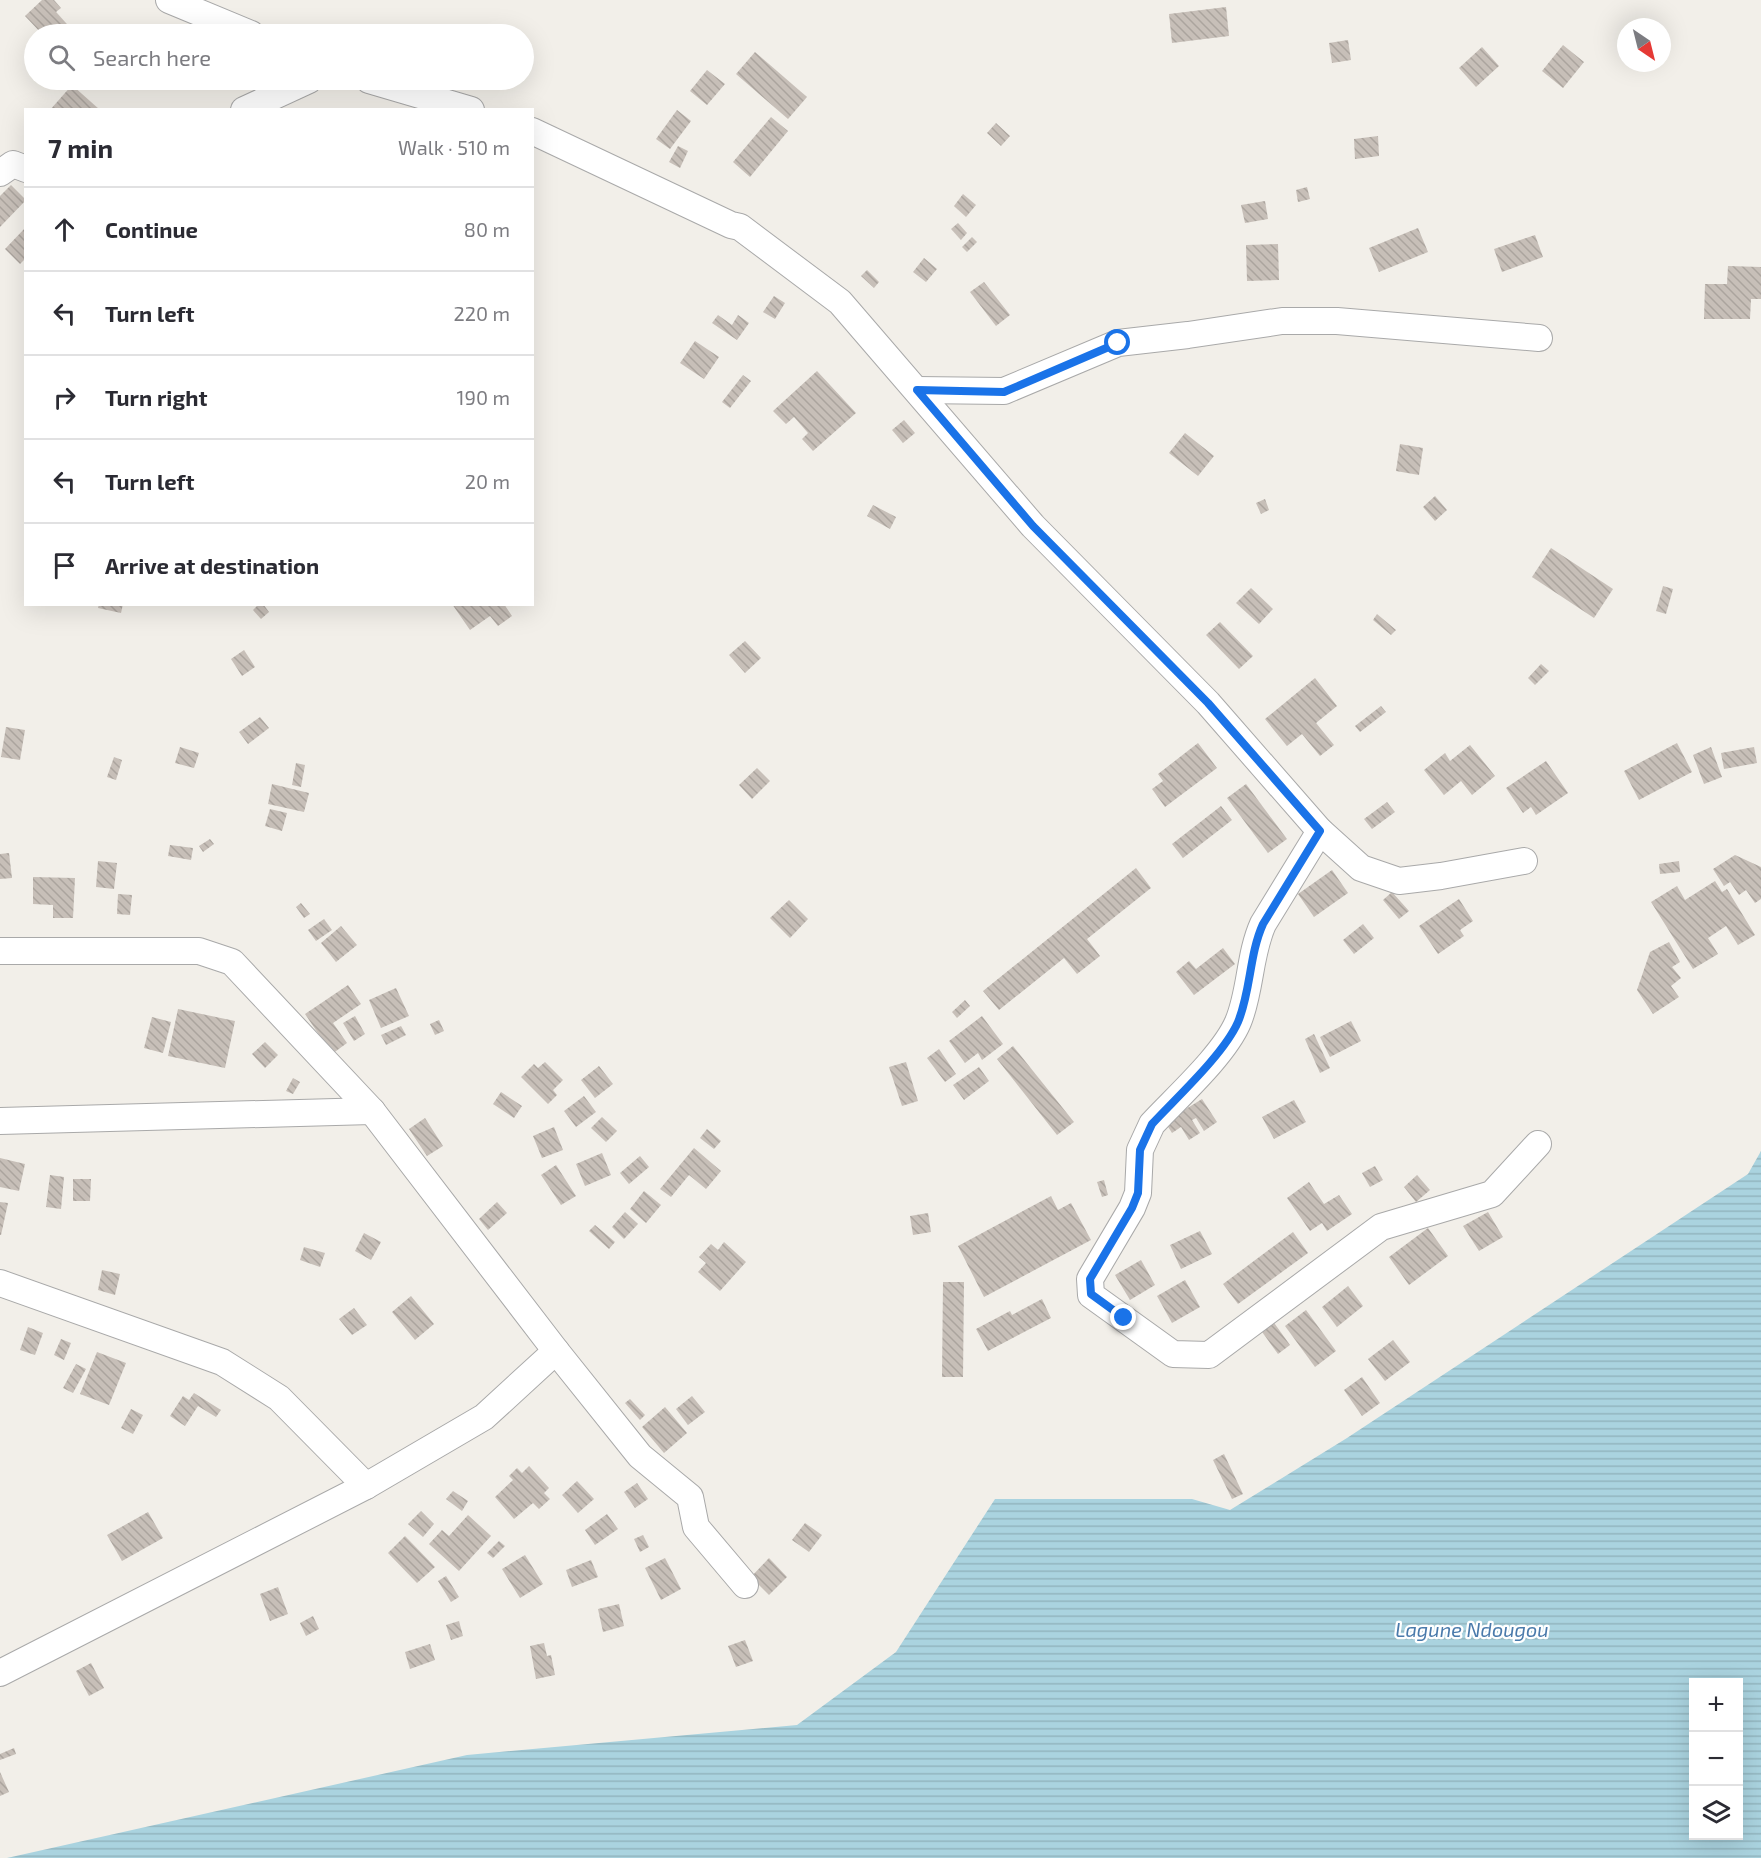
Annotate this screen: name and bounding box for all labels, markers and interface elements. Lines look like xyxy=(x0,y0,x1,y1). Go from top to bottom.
north arrow xyxy=(1617,18,1671,72)
search box xyxy=(24,24,534,90)
icon: search xyxy=(45,41,78,74)
text: Search here xyxy=(93,44,211,70)
text: 7 min xyxy=(48,132,113,163)
text: Walk · 510 m xyxy=(398,135,510,159)
icon: ahead xyxy=(48,213,81,246)
text: Continue xyxy=(105,216,198,242)
text: 80 m xyxy=(464,217,510,241)
icon: left xyxy=(48,297,81,330)
text: Turn left xyxy=(105,300,194,326)
text: 220 m xyxy=(453,301,510,325)
route start xyxy=(1104,329,1130,355)
icon: right xyxy=(48,381,81,414)
text: Turn right xyxy=(105,384,207,410)
text: 190 m xyxy=(457,385,510,409)
icon: left xyxy=(48,465,81,498)
text: Turn left xyxy=(105,468,194,494)
text: 20 m xyxy=(465,469,510,493)
icon: arrive xyxy=(48,549,81,582)
text: Arrive at destination xyxy=(105,552,319,578)
route end xyxy=(1110,1304,1136,1330)
water label: Lagune Ndougou xyxy=(1395,1617,1549,1641)
map controls xyxy=(1689,1678,1743,1840)
button: + xyxy=(1689,1678,1743,1732)
button: − xyxy=(1689,1732,1743,1786)
button: layers xyxy=(1689,1786,1743,1840)

